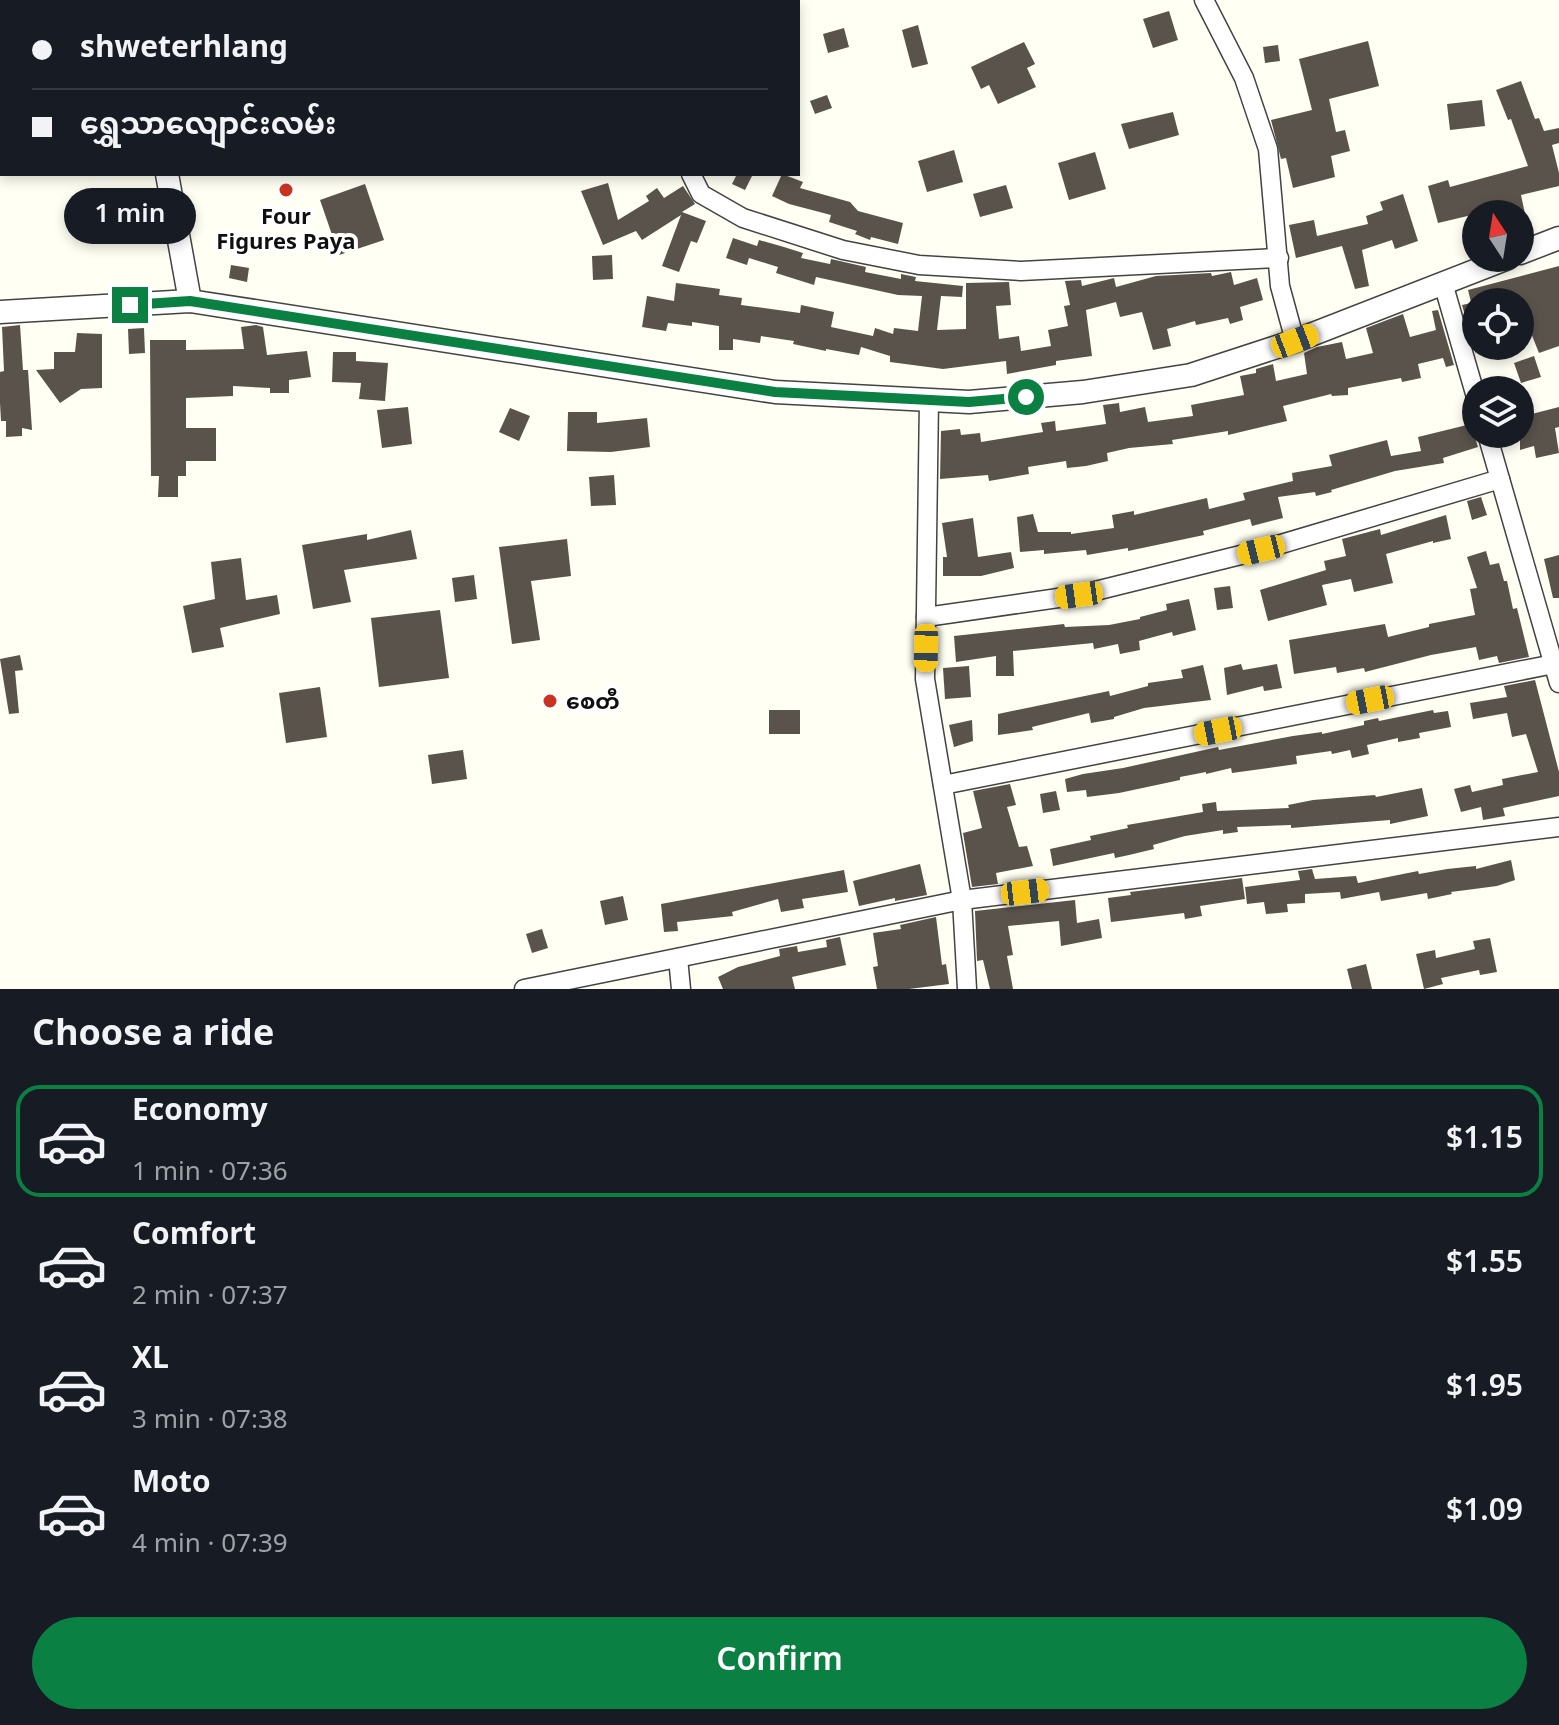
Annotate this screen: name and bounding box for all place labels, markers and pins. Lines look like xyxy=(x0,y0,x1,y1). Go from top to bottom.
marker: Four Figures Paya xyxy=(277,181,295,199)
place label: Four Figures Paya xyxy=(216,195,356,268)
place label: စေတီ xyxy=(566,680,620,728)
marker: စေတီ xyxy=(541,692,559,710)

